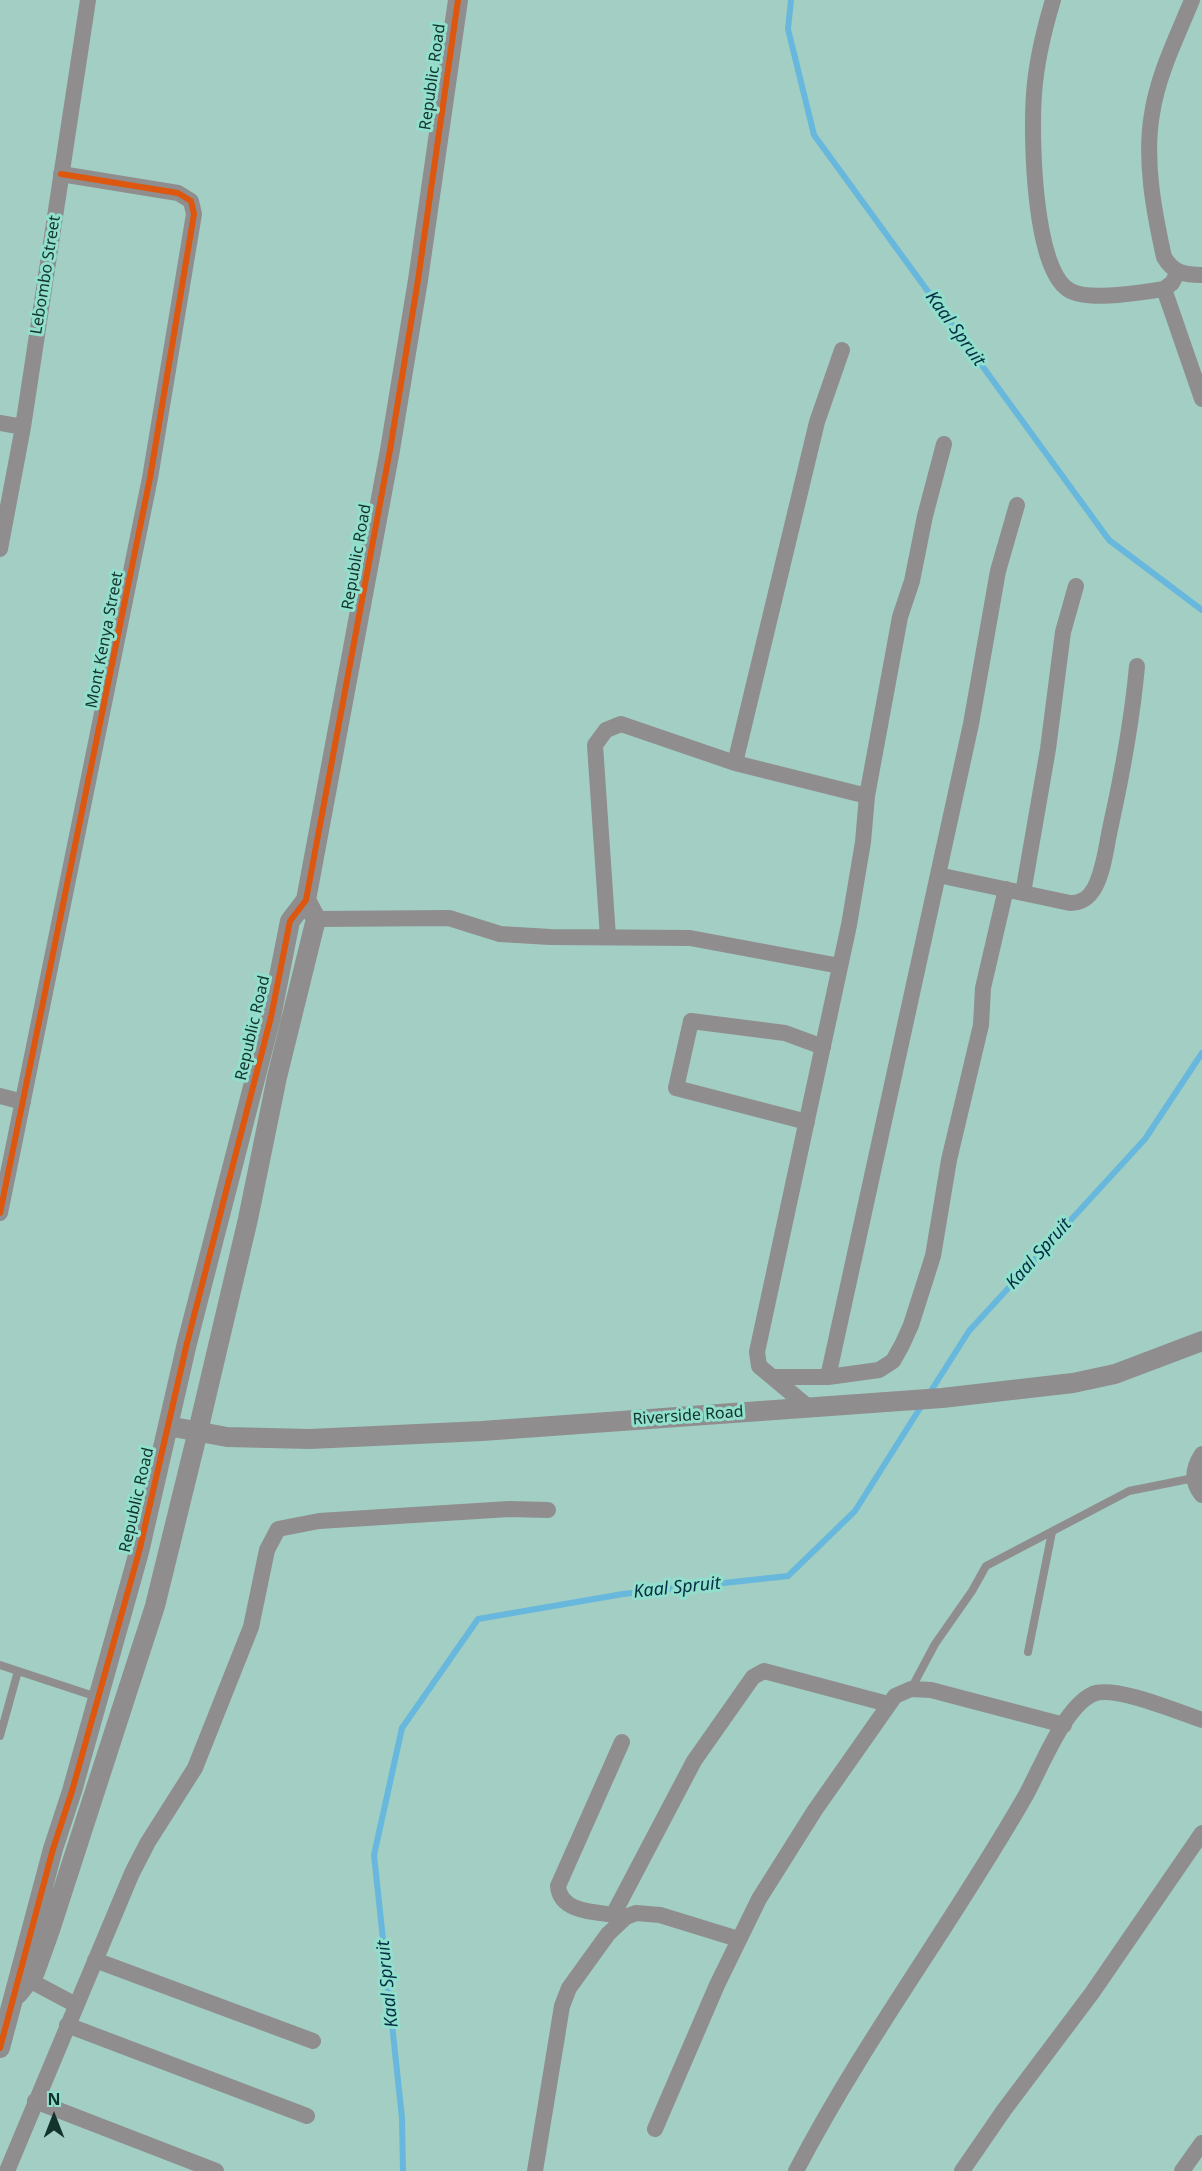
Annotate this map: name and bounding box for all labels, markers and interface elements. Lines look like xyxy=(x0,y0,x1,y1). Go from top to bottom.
street label: Republic Road xyxy=(416,23,450,131)
street label: Lebombo Street xyxy=(27,214,65,336)
water label: Kaal Spruit xyxy=(921,287,989,371)
street label: Republic Road xyxy=(338,503,376,611)
street label: Mont Kenya Street xyxy=(82,570,128,710)
street label: Republic Road xyxy=(232,974,274,1082)
water label: Kaal Spruit xyxy=(1002,1214,1076,1294)
street label: Riverside Road xyxy=(632,1403,744,1429)
street label: Republic Road xyxy=(116,1446,158,1554)
water label: Kaal Spruit xyxy=(632,1573,722,1603)
water label: Kaal Spruit xyxy=(373,1939,403,2029)
north arrow xyxy=(24,2087,84,2147)
text: N xyxy=(47,2088,61,2110)

